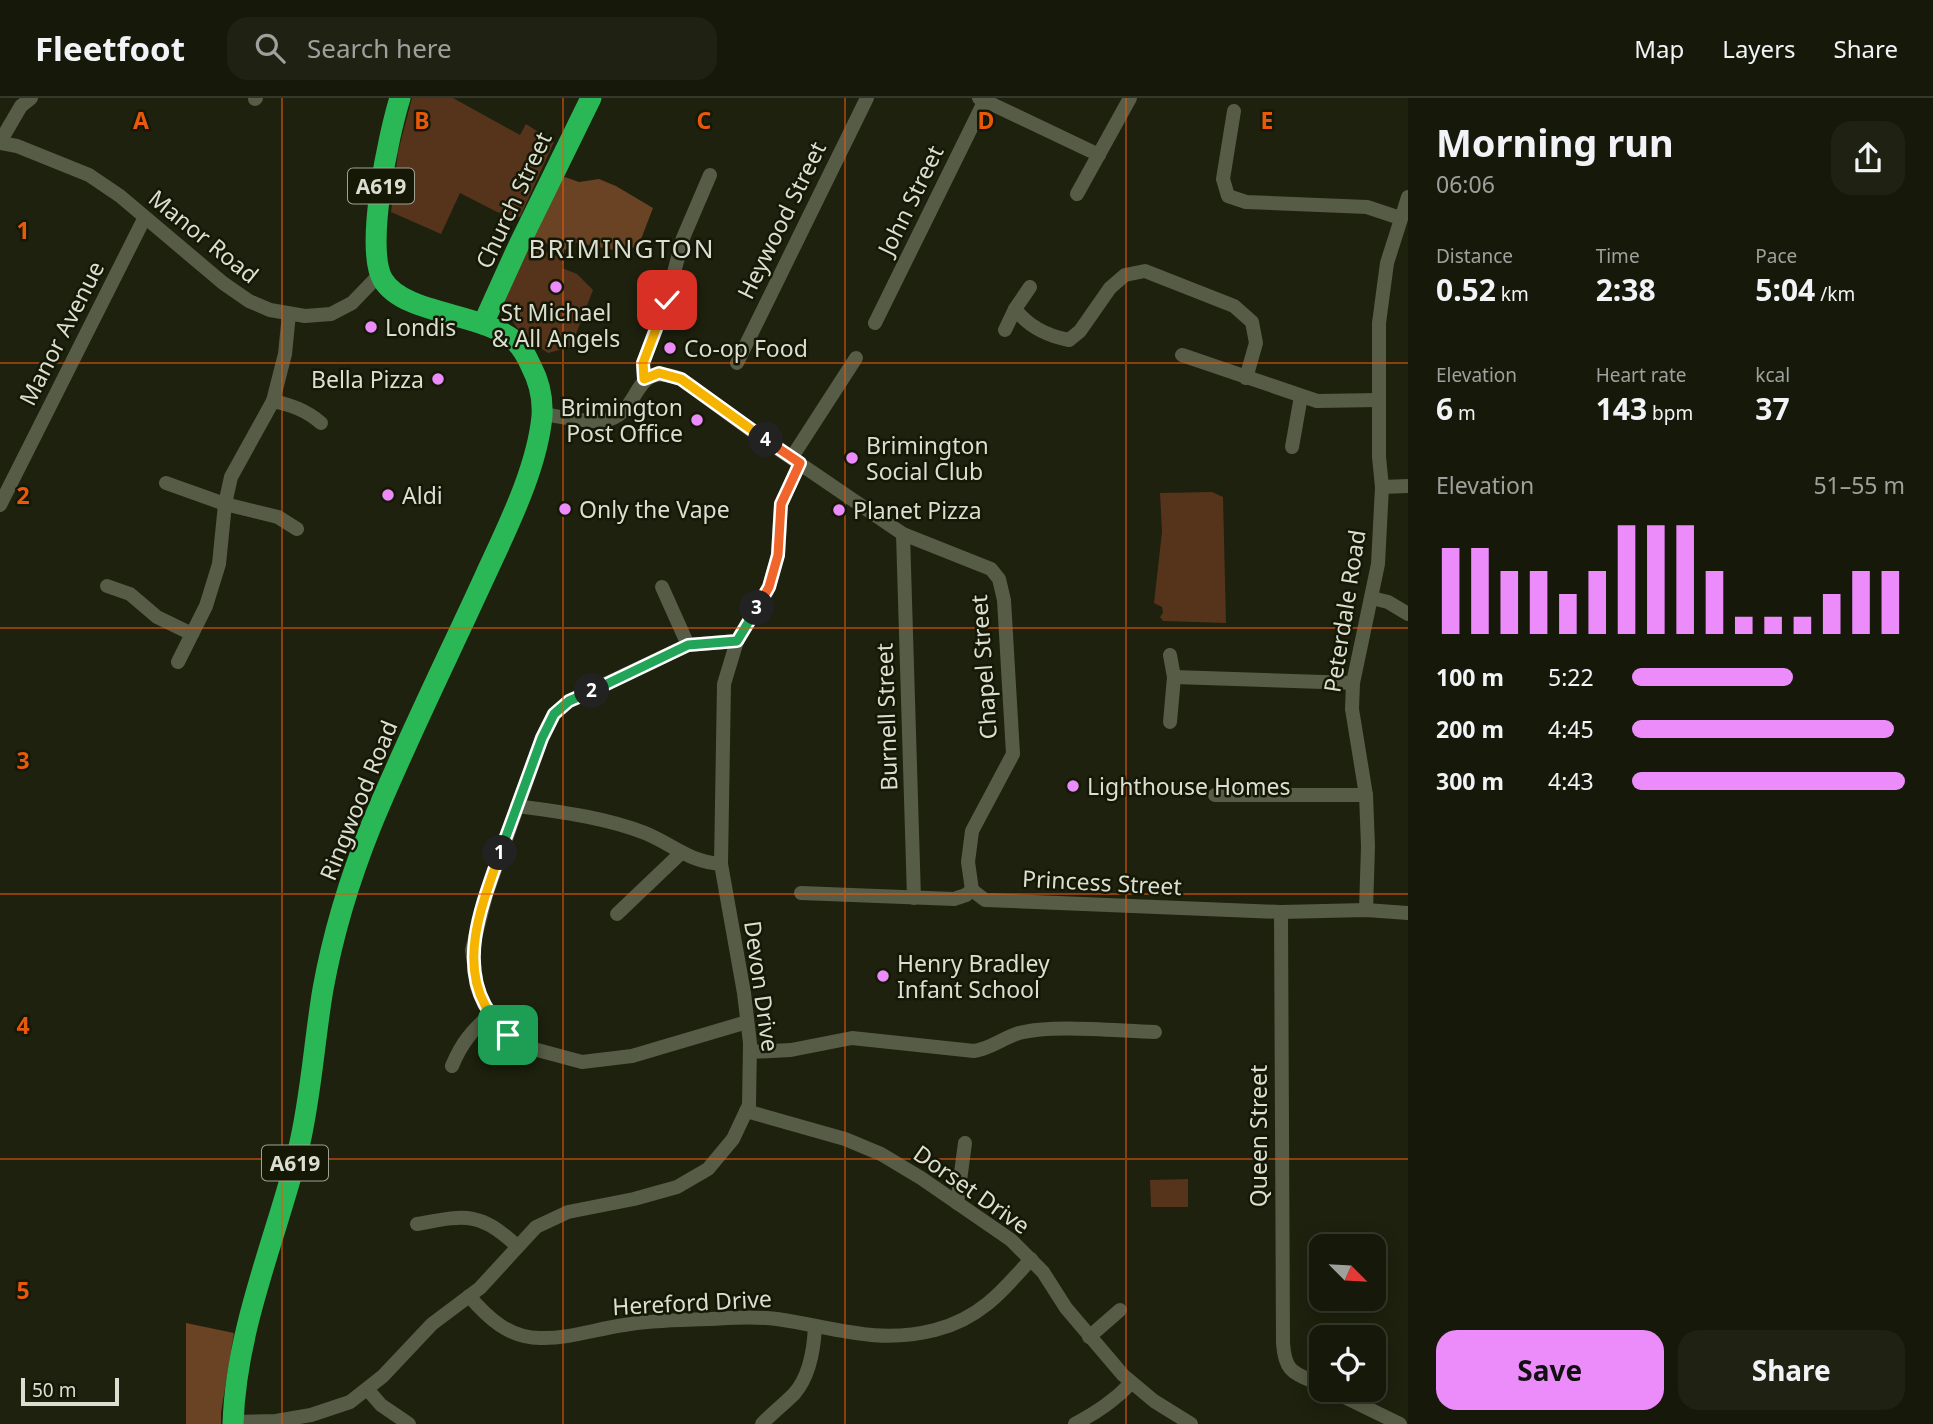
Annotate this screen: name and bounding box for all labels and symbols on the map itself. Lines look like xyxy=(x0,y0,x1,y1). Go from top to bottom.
text: A xyxy=(133,104,149,136)
text: B xyxy=(414,104,430,136)
text: C xyxy=(697,104,712,136)
text: D xyxy=(978,104,994,136)
text: E xyxy=(1261,104,1273,136)
street label: Church Street xyxy=(467,126,559,274)
street label: Heywood Street xyxy=(729,136,833,304)
street label: John Street xyxy=(869,140,950,262)
road number: A619 xyxy=(348,168,414,204)
street label: Manor Road xyxy=(142,182,266,290)
text: 1 xyxy=(16,214,30,246)
district label: BRIMINGTON xyxy=(529,230,715,266)
street label: Manor Avenue xyxy=(11,255,111,411)
pin xyxy=(637,270,697,330)
marker: St Michael & All Angels xyxy=(548,279,564,295)
place label: St Michael & All Angels xyxy=(492,296,620,354)
place label: Londis xyxy=(385,311,456,343)
marker: Londis xyxy=(363,319,379,335)
place label: Co-op Food xyxy=(684,332,808,364)
marker: Co-op Food xyxy=(662,340,678,356)
place label: Bella Pizza xyxy=(311,363,424,395)
marker: Bella Pizza xyxy=(430,371,446,387)
place label: Brimington Post Office xyxy=(560,391,683,449)
marker: Brimington Post Office xyxy=(689,412,705,428)
pin: 4 xyxy=(748,422,784,458)
place label: Brimington Social Club xyxy=(866,429,989,487)
marker: Brimington Social Club xyxy=(844,450,860,466)
text: 2 xyxy=(16,479,30,511)
place label: Aldi xyxy=(402,479,443,511)
marker: Aldi xyxy=(380,487,396,503)
place label: Only the Vape xyxy=(579,493,730,525)
place label: Planet Pizza xyxy=(853,494,982,526)
marker: Only the Vape xyxy=(557,501,573,517)
marker: Planet Pizza xyxy=(831,502,847,518)
street label: Peterdale Road xyxy=(1315,527,1373,695)
pin: 3 xyxy=(740,590,774,626)
street label: Chapel Street xyxy=(962,594,1004,740)
street label: Burnell Street xyxy=(867,643,905,791)
pin: 2 xyxy=(574,674,610,708)
street label: Ringwood Road xyxy=(311,715,405,885)
text: 3 xyxy=(16,744,30,776)
place label: Lighthouse Homes xyxy=(1087,770,1290,802)
marker: Lighthouse Homes xyxy=(1065,778,1081,794)
pin: 1 xyxy=(482,836,518,870)
street label: Princess Street xyxy=(1021,862,1183,902)
street label: Devon Drive xyxy=(737,918,787,1054)
place label: Henry Bradley Infant School xyxy=(897,947,1050,1005)
marker: Henry Bradley Infant School xyxy=(875,968,891,984)
pin xyxy=(478,1005,538,1065)
text: 4 xyxy=(16,1009,30,1041)
street label: Queen Street xyxy=(1242,1065,1274,1207)
street label: Dorset Drive xyxy=(907,1137,1037,1241)
road number: A619 xyxy=(262,1146,328,1180)
north arrow xyxy=(1309,1234,1386,1311)
text: 5 xyxy=(16,1274,30,1306)
street label: Hereford Drive xyxy=(611,1282,773,1322)
scale bar xyxy=(21,1375,119,1407)

